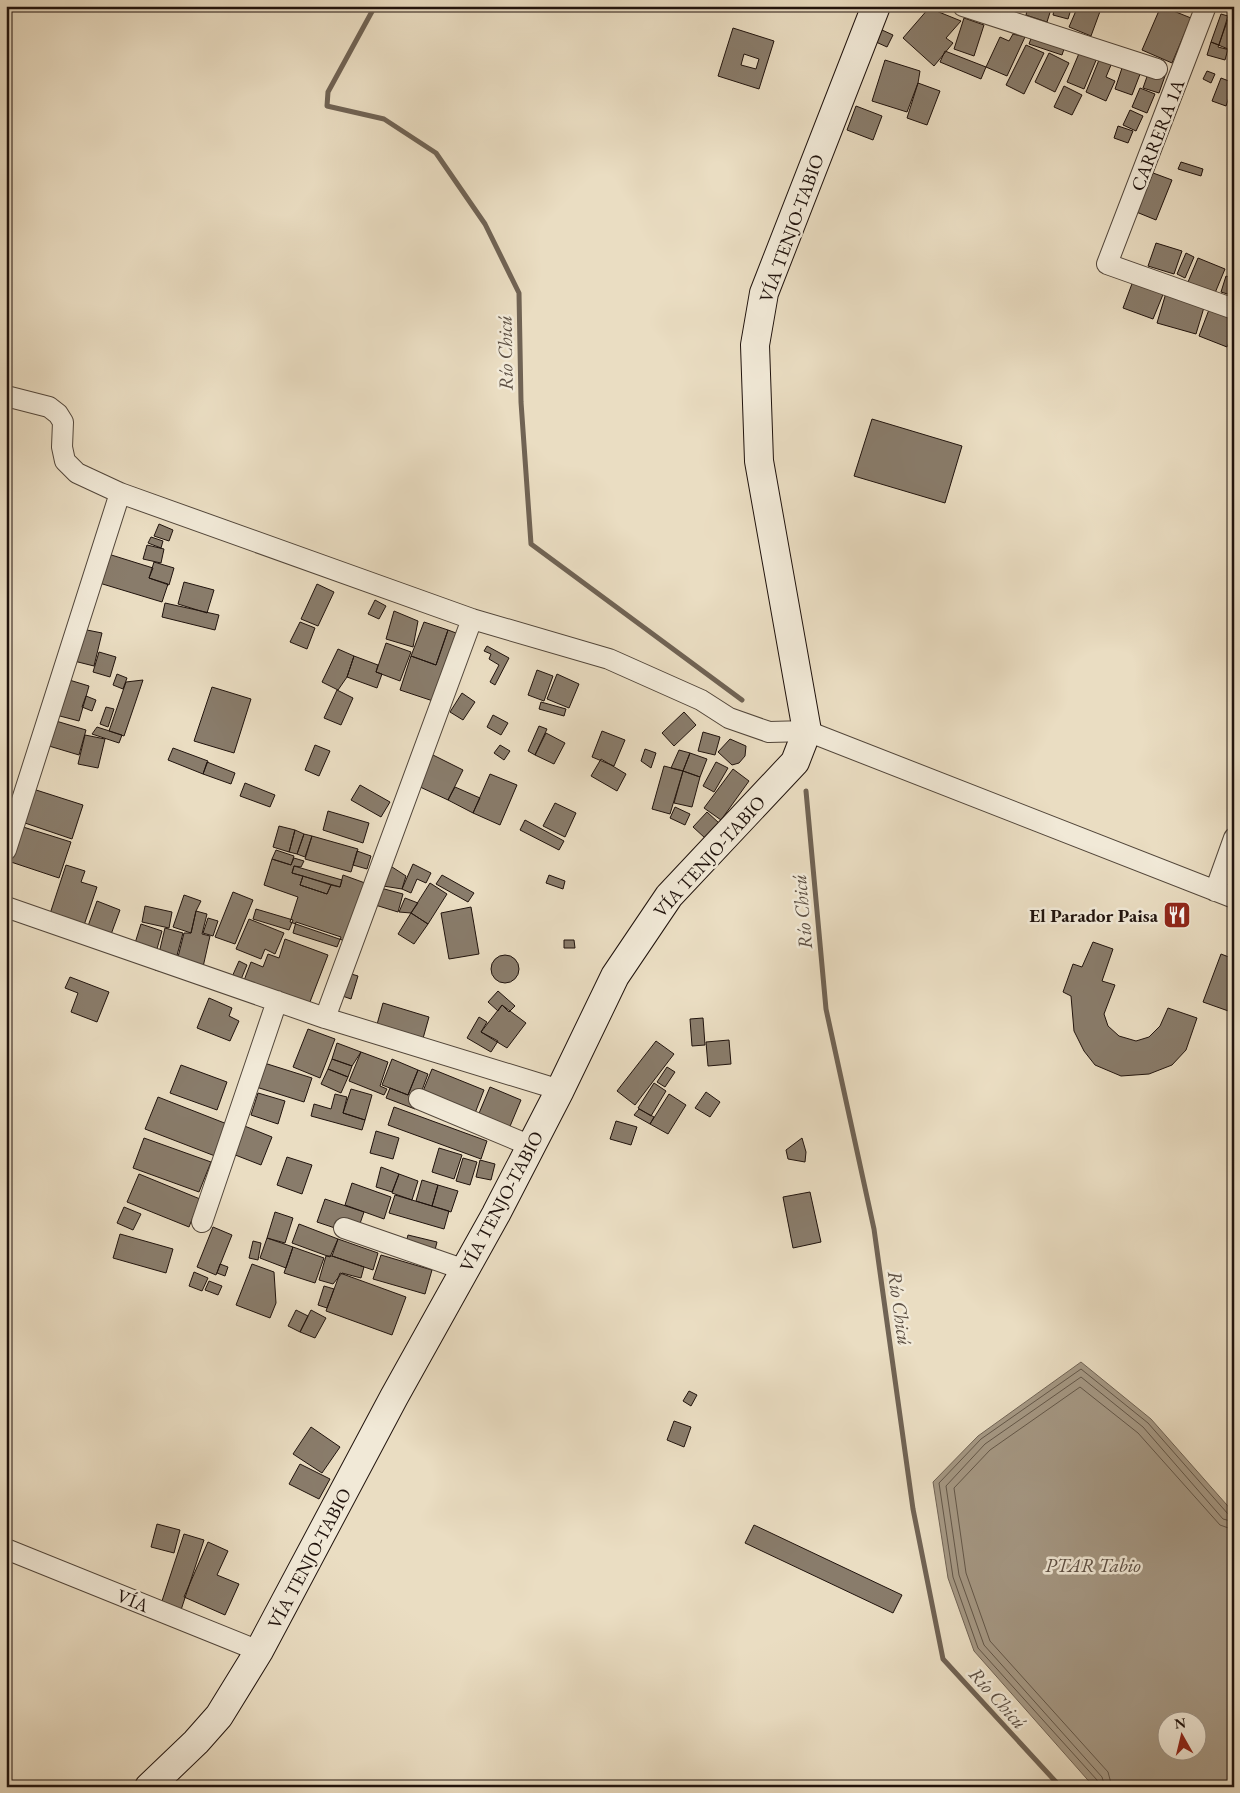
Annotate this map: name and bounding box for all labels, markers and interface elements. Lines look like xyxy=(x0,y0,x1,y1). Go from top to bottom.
street label: CARRERA 1A xyxy=(1125,75,1191,195)
street label: VÍA TENJO-TABIO xyxy=(753,151,830,306)
water label: Río Chicú xyxy=(491,315,519,391)
street label: VÍA TENJO-TABIO xyxy=(648,790,771,923)
water label: Río Chicú xyxy=(786,873,818,951)
restaurant icon: El Parador Paisa xyxy=(1162,900,1192,930)
place label: El Parador Paisa xyxy=(1029,903,1159,928)
street label: VÍA TENJO-TABIO xyxy=(454,1126,549,1276)
water label: Río Chicú xyxy=(882,1269,918,1347)
street label: VÍA TENJO-TABIO xyxy=(262,1483,357,1633)
water label: PTAR Tabio xyxy=(1045,1552,1141,1578)
street label: VÍA xyxy=(113,1583,153,1618)
water label: Río Chicú xyxy=(963,1661,1033,1735)
north arrow xyxy=(1158,1710,1208,1760)
text: N xyxy=(1173,1713,1188,1733)

